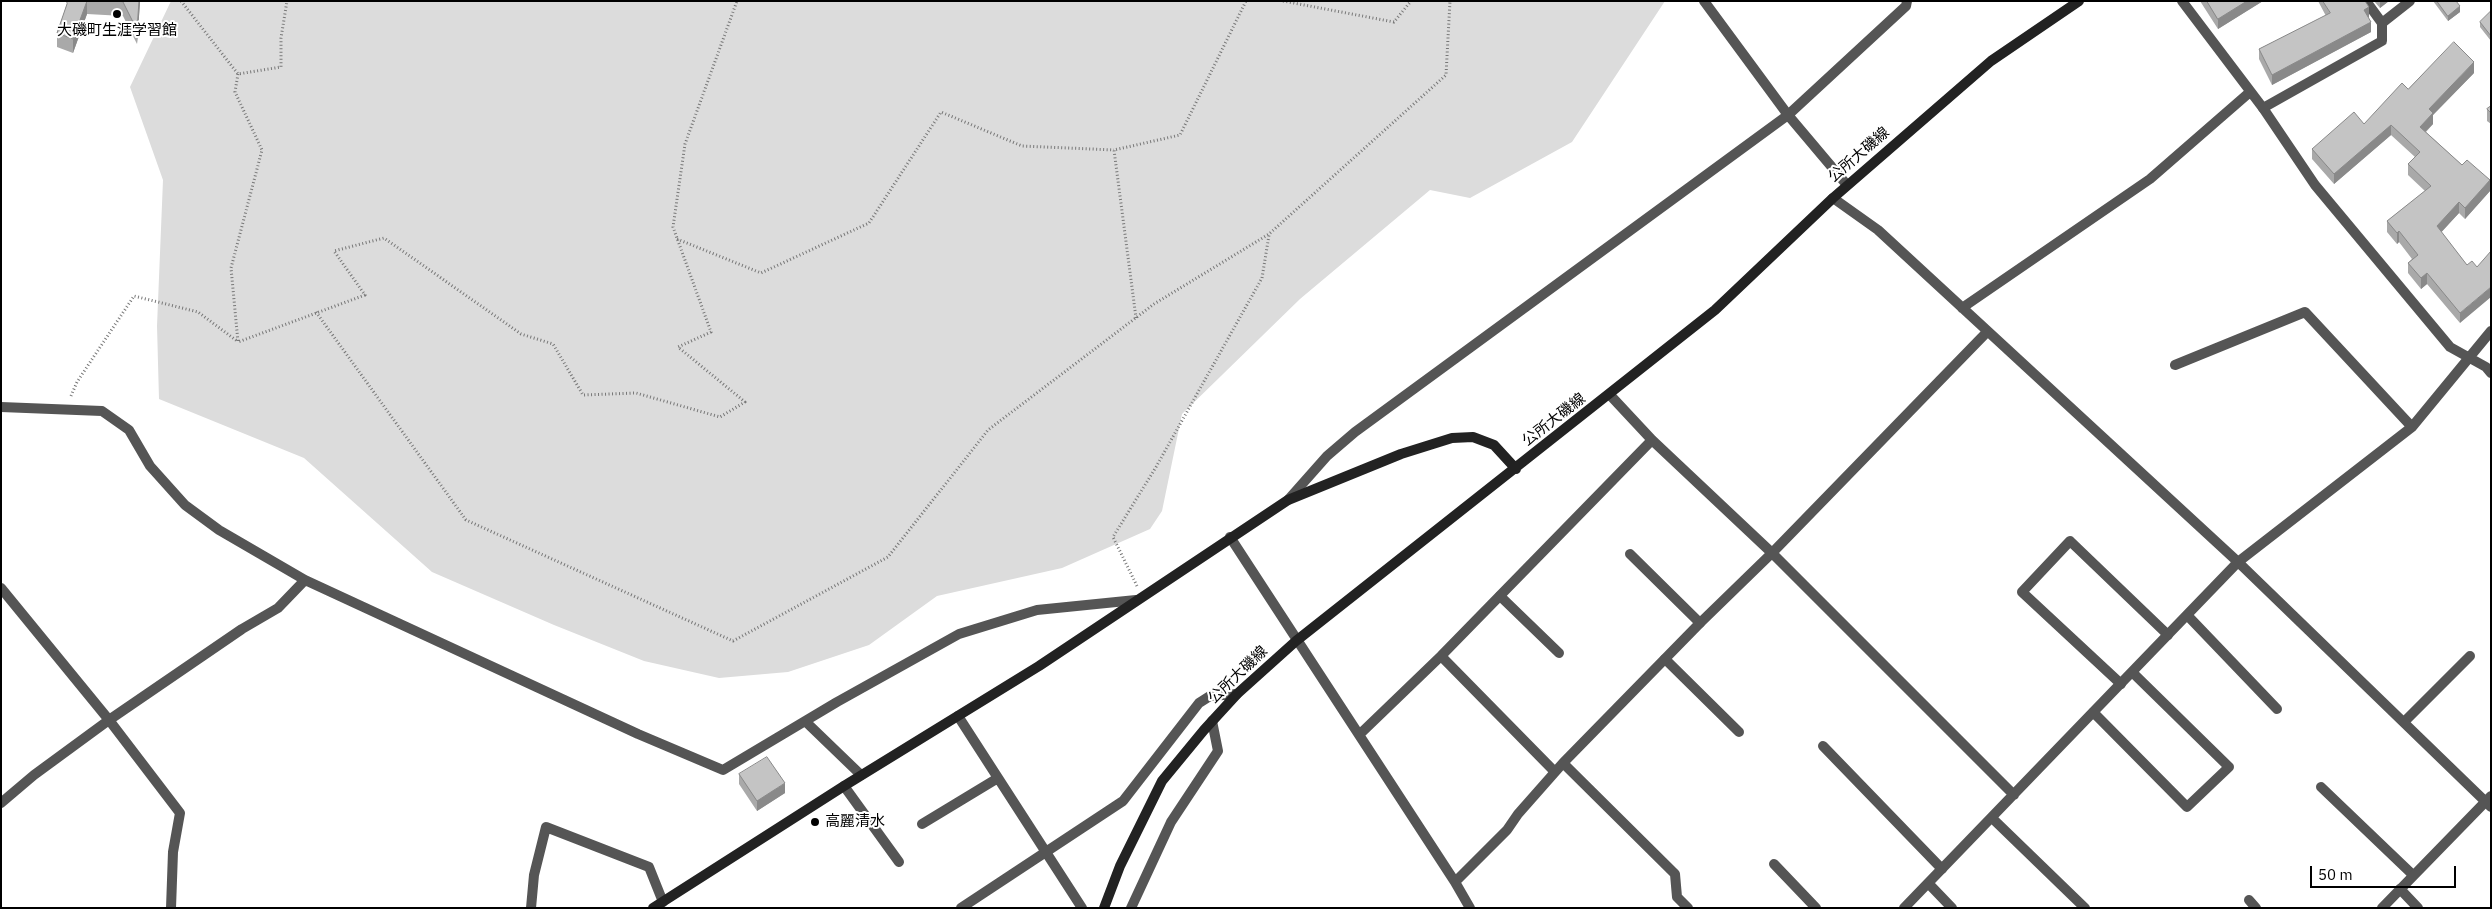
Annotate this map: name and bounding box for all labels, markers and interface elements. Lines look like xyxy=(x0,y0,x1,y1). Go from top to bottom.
marker: 大磯町生涯学習館 xyxy=(111,8,123,20)
place label: 大磯町生涯学習館 xyxy=(57,22,177,40)
street label: 公所大磯線 xyxy=(1825,124,1893,186)
street label: 公所大磯線 xyxy=(1519,390,1589,450)
street label: 公所大磯線 xyxy=(1205,642,1271,708)
place label: 高麗清水 xyxy=(825,813,885,831)
marker: 高麗清水 xyxy=(809,816,821,828)
scale bar xyxy=(2312,856,2458,888)
text: 50 m xyxy=(2318,865,2353,884)

